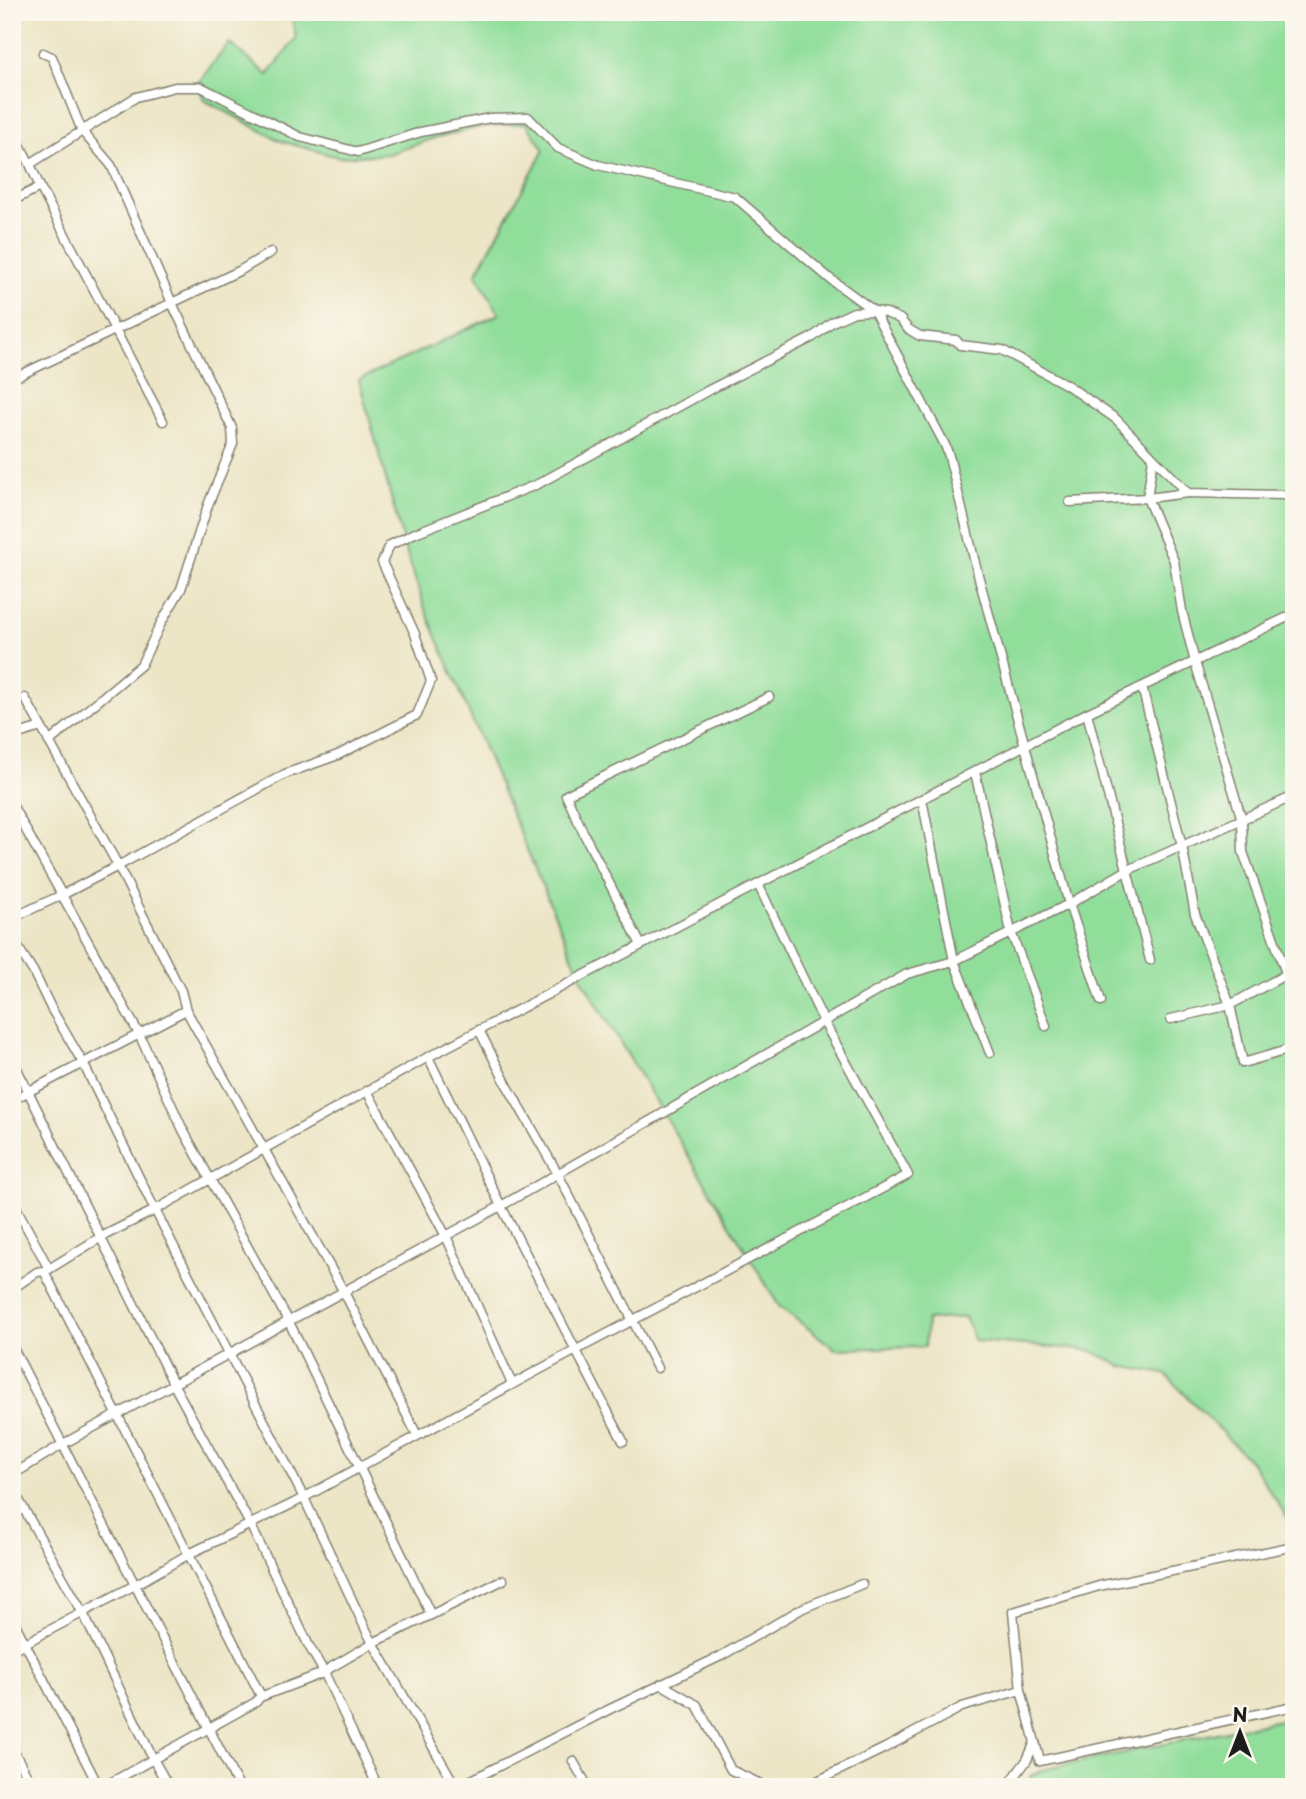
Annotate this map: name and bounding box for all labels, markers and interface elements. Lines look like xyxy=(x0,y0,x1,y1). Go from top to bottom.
north arrow xyxy=(1204,1698,1274,1768)
text: N xyxy=(1232,1700,1248,1728)

